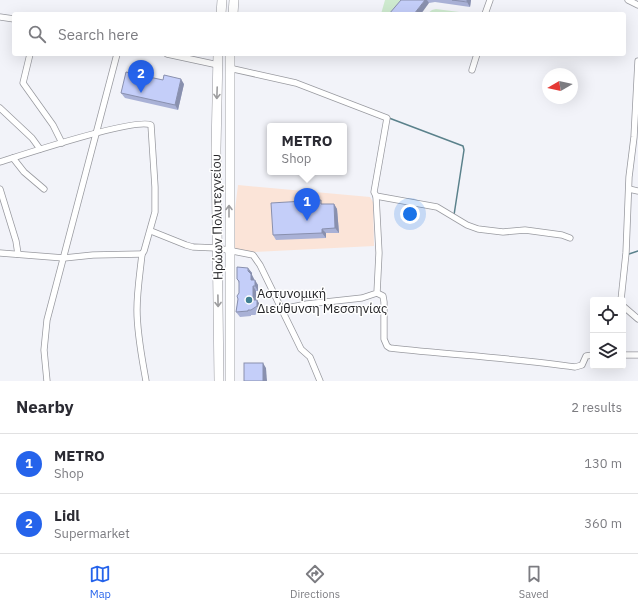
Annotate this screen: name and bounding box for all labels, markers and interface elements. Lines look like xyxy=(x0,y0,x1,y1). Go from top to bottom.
search box xyxy=(12,12,626,56)
icon: search xyxy=(26,23,48,45)
text: Search here xyxy=(58,25,138,44)
pin: 2 xyxy=(128,60,154,93)
north arrow xyxy=(542,68,578,104)
one-way arrow xyxy=(213,86,221,99)
popup xyxy=(267,123,347,175)
text: METRO xyxy=(282,131,332,150)
text: Shop xyxy=(282,150,311,167)
street label: Ηρώων Πολυτεχνείου xyxy=(207,154,227,280)
pin: 1 xyxy=(294,188,320,221)
your location xyxy=(400,204,420,224)
one-way arrow xyxy=(225,205,233,218)
place label: Αστυνομική Διεύθυνση Μεσσηνίας xyxy=(257,285,387,317)
one-way arrow xyxy=(214,294,222,307)
marker: Αστυνομική Διεύθυνση Μεσσηνίας xyxy=(244,295,254,305)
map controls xyxy=(590,297,626,369)
button: locate xyxy=(590,297,626,333)
button: layers xyxy=(590,333,626,369)
text: Nearby xyxy=(16,396,74,418)
text: 2 results xyxy=(571,399,622,416)
text: METRO xyxy=(54,446,105,465)
text: 1 xyxy=(25,455,33,472)
text: 130 m xyxy=(584,455,622,472)
text: Shop xyxy=(54,465,84,482)
text: Lidl xyxy=(54,506,80,525)
text: 2 xyxy=(25,515,33,532)
text: 360 m xyxy=(584,515,622,532)
text: Supermarket xyxy=(54,525,130,542)
tab: Map xyxy=(89,563,111,601)
tab: Directions xyxy=(290,563,340,601)
tab: Saved xyxy=(519,563,549,601)

